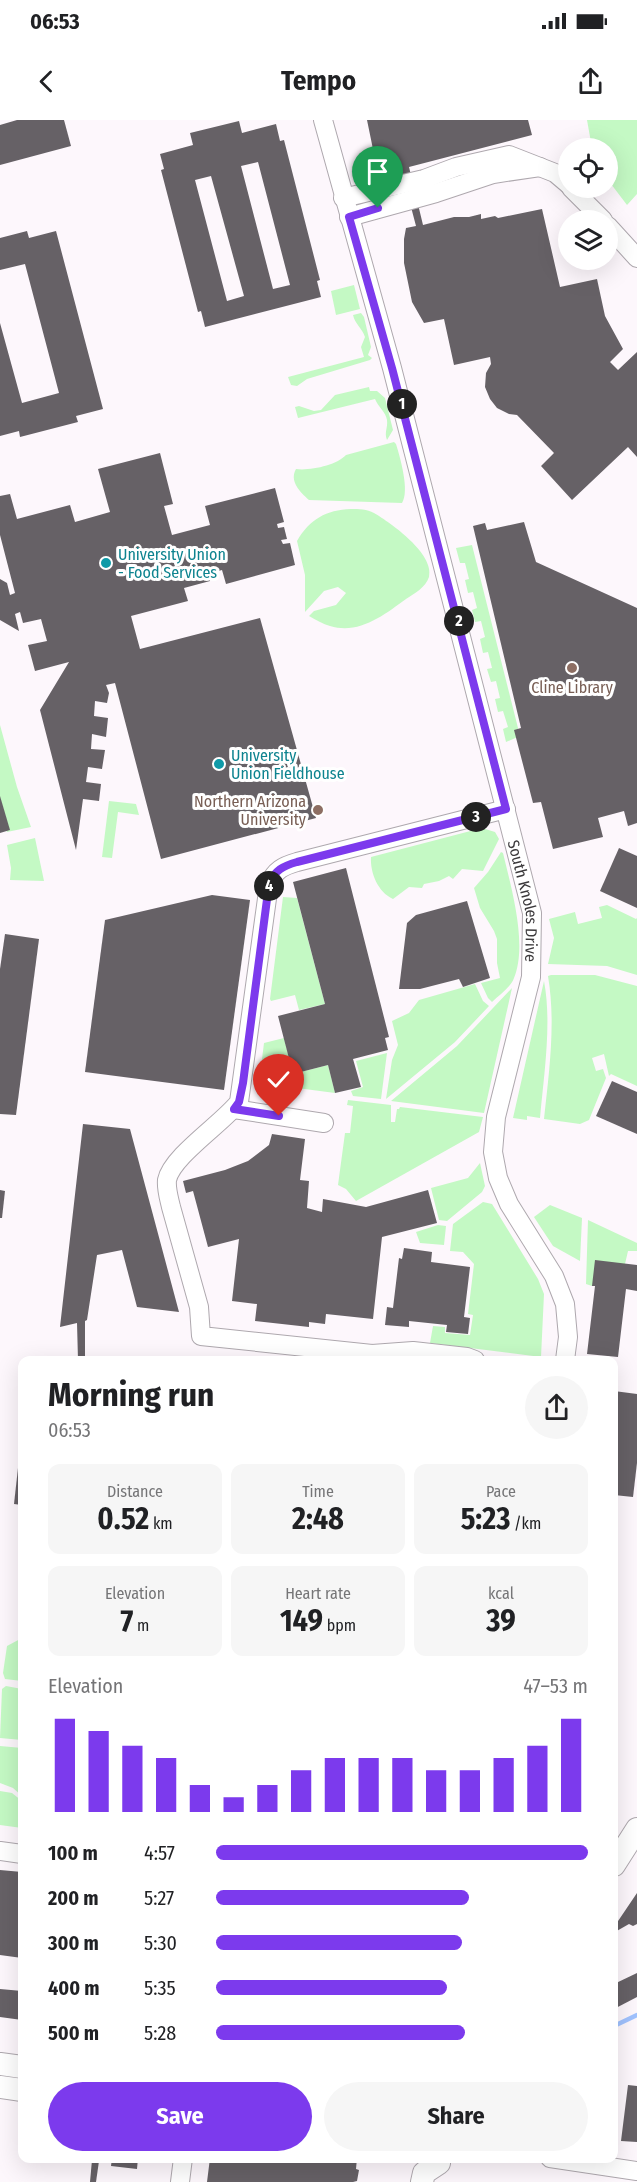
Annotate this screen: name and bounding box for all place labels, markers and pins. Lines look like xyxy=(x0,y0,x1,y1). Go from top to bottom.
pin xyxy=(352,146,403,208)
pin: 1 xyxy=(387,389,417,419)
place label: University Union - Food Services xyxy=(118,545,226,582)
marker: University Union - Food Services xyxy=(99,556,113,570)
pin: 2 xyxy=(444,606,474,636)
marker: Cline Library xyxy=(565,661,579,675)
place label: Cline Library xyxy=(531,678,614,697)
place label: University Union Fieldhouse xyxy=(231,746,345,783)
marker: University Union Fieldhouse xyxy=(212,757,226,771)
place label: Northern Arizona University xyxy=(194,792,307,829)
pin: 3 xyxy=(461,802,491,832)
marker: Northern Arizona University xyxy=(311,803,325,817)
pin: 4 xyxy=(254,871,284,901)
pin xyxy=(253,1054,304,1116)

